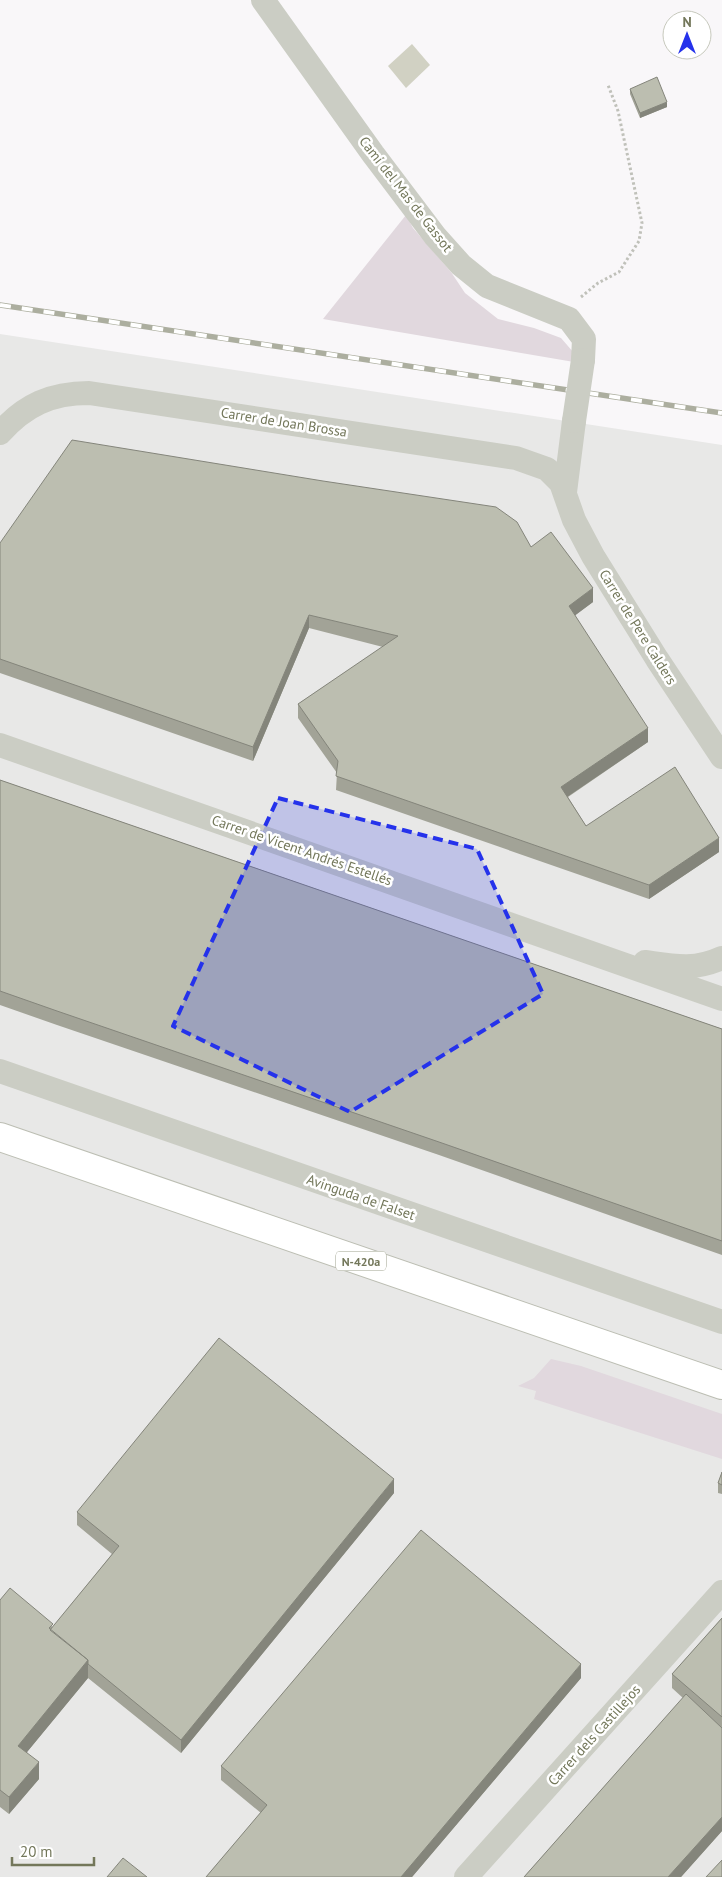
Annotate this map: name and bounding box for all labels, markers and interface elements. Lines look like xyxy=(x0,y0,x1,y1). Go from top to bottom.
north arrow xyxy=(662,10,712,60)
text: N xyxy=(682,13,692,31)
street label: Camí del Mas de Gassot xyxy=(355,133,457,256)
street label: Carrer de Joan Brossa xyxy=(220,403,348,441)
street label: Carrer de Pere Calders xyxy=(595,566,681,688)
street label: Carrer de Vicent Andrés Estellés xyxy=(209,811,395,889)
street label: Avinguda de Falset xyxy=(304,1170,418,1224)
road number: N-420a xyxy=(336,1252,386,1270)
street label: Carrer dels Castillejos xyxy=(544,1681,644,1789)
scale bar xyxy=(12,1834,95,1866)
text: 20 m xyxy=(20,1842,53,1861)

